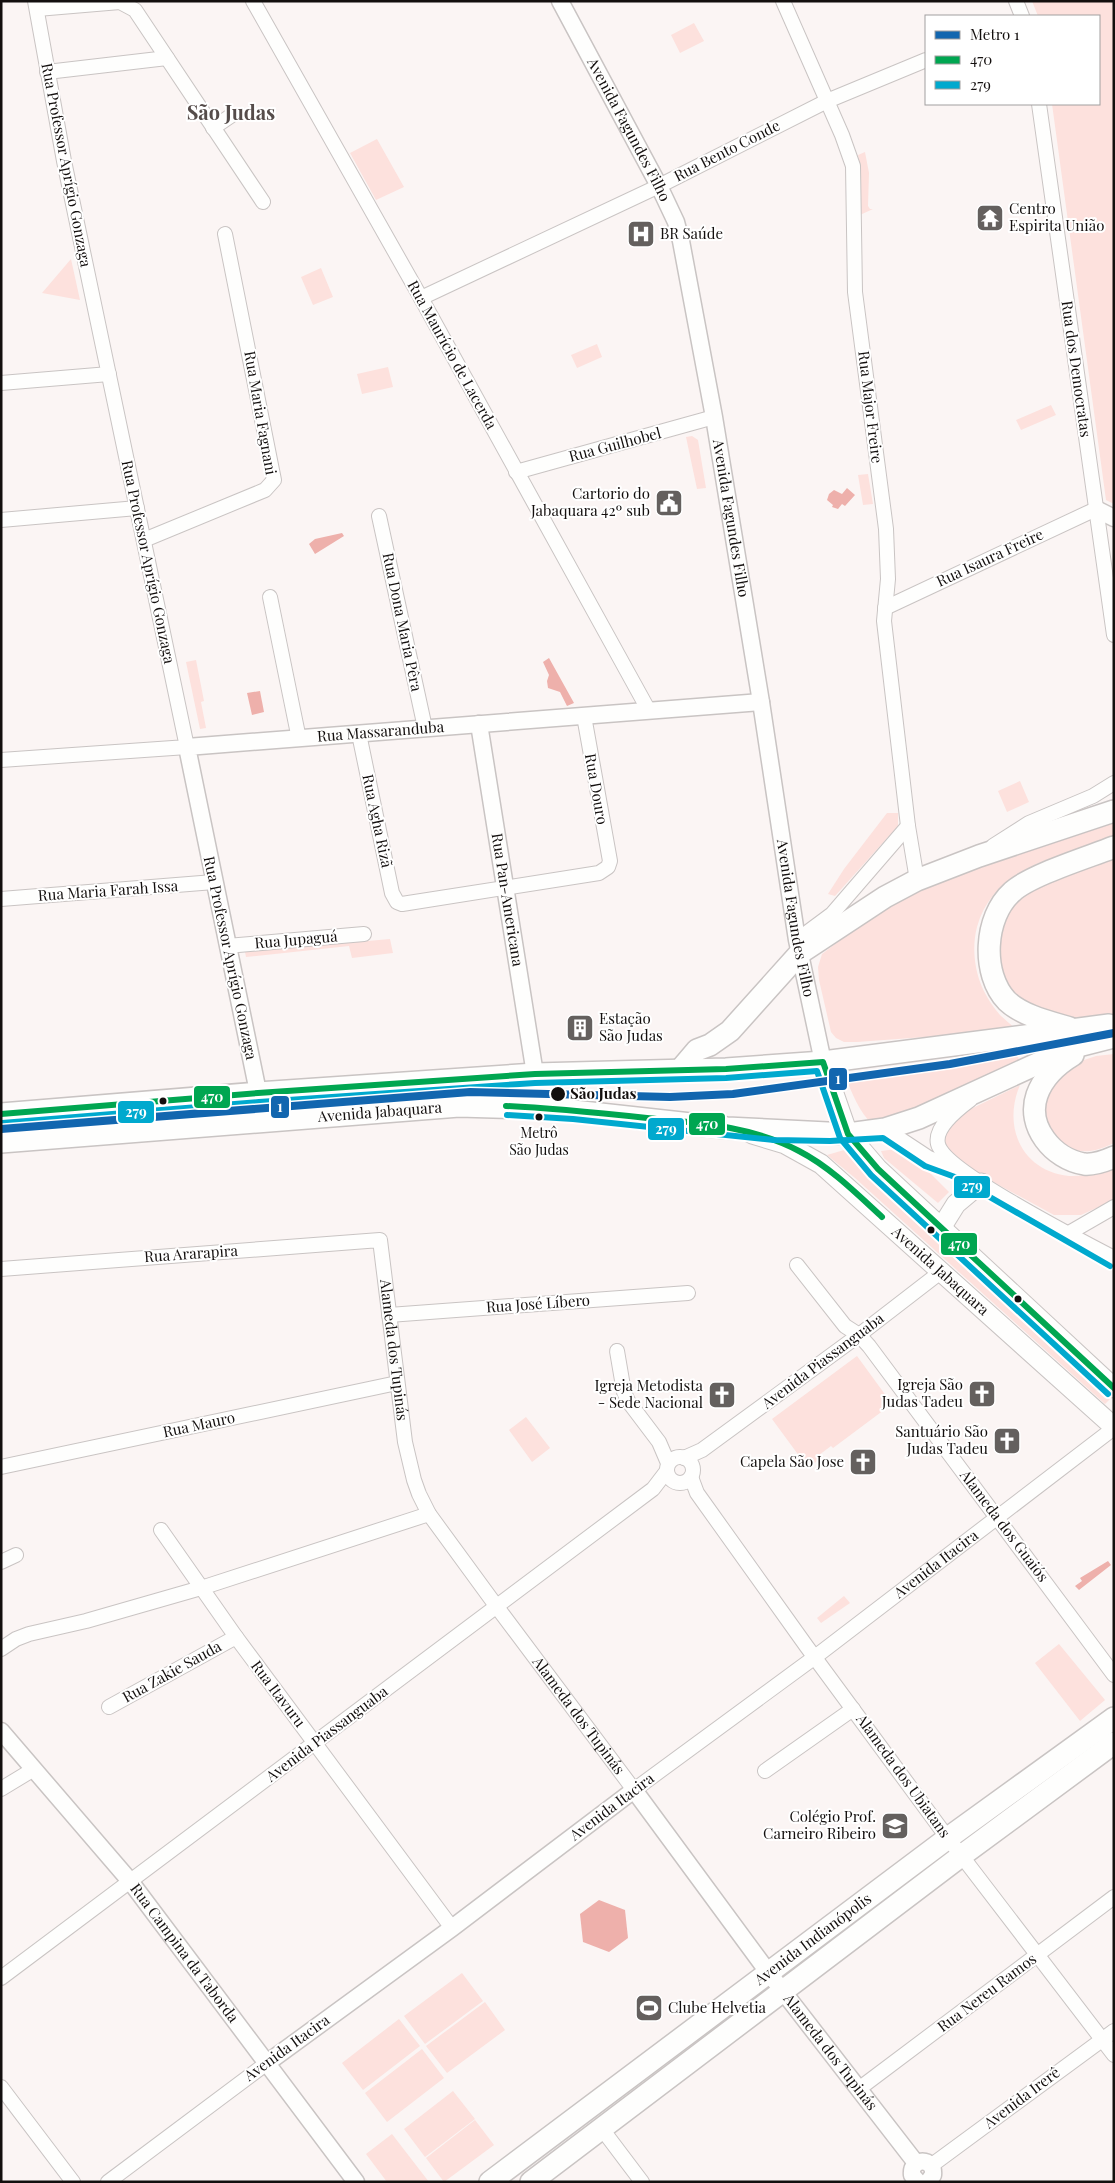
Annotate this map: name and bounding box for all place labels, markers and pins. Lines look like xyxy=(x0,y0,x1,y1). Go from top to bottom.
place label: Centro Espirita União xyxy=(1009,198,1104,235)
temple icon: Centro Espirita União xyxy=(975,203,1005,233)
hospital icon: BR Saúde xyxy=(626,219,656,249)
place label: BR Saúde xyxy=(660,223,723,243)
place label: Cartorio do Jabaquara 42º sub xyxy=(530,483,650,520)
public building icon: Cartorio do Jabaquara 42º sub xyxy=(654,488,684,518)
place label: Estação São Judas xyxy=(599,1008,663,1045)
building icon: Estação São Judas xyxy=(565,1013,595,1043)
place label: São Judas xyxy=(570,1083,637,1103)
marker: São Judas xyxy=(549,1085,567,1103)
unlabelled marker xyxy=(158,1096,168,1106)
marker: Metrô São Judas xyxy=(534,1112,544,1122)
place label: Metrô São Judas xyxy=(509,1123,569,1159)
unlabelled marker xyxy=(926,1225,936,1235)
unlabelled marker xyxy=(1013,1294,1023,1304)
place label: Igreja São Judas Tadeu xyxy=(881,1374,963,1411)
place label: Igreja Metodista - Sede Nacional xyxy=(595,1375,704,1412)
church icon: Igreja São Judas Tadeu xyxy=(967,1379,997,1409)
church icon: Igreja Metodista - Sede Nacional xyxy=(707,1380,737,1410)
place label: Santuário São Judas Tadeu xyxy=(895,1421,988,1458)
church icon: Santuário São Judas Tadeu xyxy=(992,1426,1022,1456)
church icon: Capela São Jose xyxy=(848,1447,878,1477)
place label: Capela São Jose xyxy=(740,1451,844,1471)
place label: Colégio Prof. Carneiro Ribeiro xyxy=(763,1806,876,1843)
school or university icon: Colégio Prof. Carneiro Ribeiro xyxy=(880,1811,910,1841)
sports icon: Clube Helvetia xyxy=(634,1993,664,2023)
place label: Clube Helvetia xyxy=(668,1997,767,2017)

